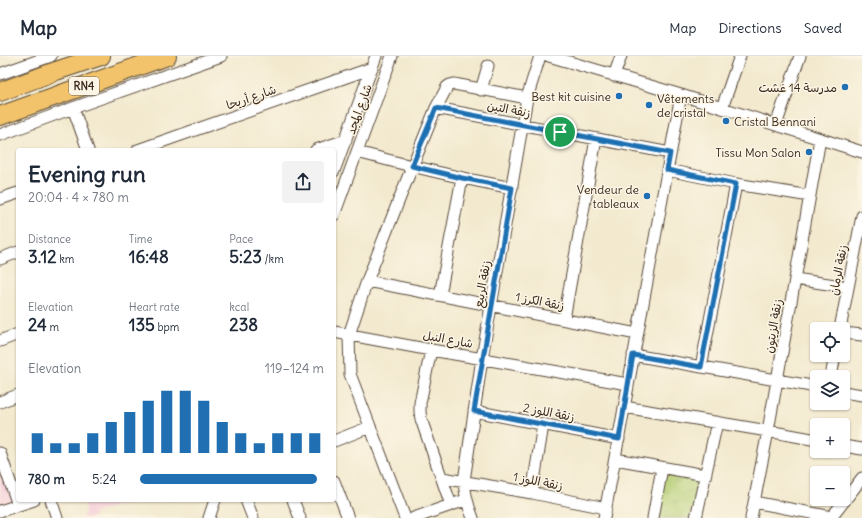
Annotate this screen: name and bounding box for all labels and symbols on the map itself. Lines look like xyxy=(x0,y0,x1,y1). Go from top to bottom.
road number: RN4 xyxy=(69,77,99,95)
place label: مدرسة 14 غشت xyxy=(758,80,837,95)
street label: شارع أريحا xyxy=(224,81,279,114)
street label: شارع المجد xyxy=(343,82,377,137)
marker: مدرسة 14 غشت xyxy=(840,82,850,92)
place label: Best kit cuisine xyxy=(531,89,611,104)
marker: Best kit cuisine xyxy=(614,91,624,101)
place label: Vêtements de cristal xyxy=(657,91,714,120)
street label: زنقة التين xyxy=(486,97,532,121)
marker: Vêtements de cristal xyxy=(644,100,654,110)
place label: Cristal Bennani xyxy=(734,114,816,129)
pin xyxy=(543,115,577,149)
marker: Cristal Bennani xyxy=(721,116,731,126)
place label: Tissu Mon Salon xyxy=(715,145,801,160)
marker: Tissu Mon Salon xyxy=(804,147,814,157)
place label: Vendeur de tableaux xyxy=(577,182,639,211)
marker: Vendeur de tableaux xyxy=(642,191,652,201)
street label: زنقة الرمان xyxy=(826,243,850,297)
street label: زنقة الربيع xyxy=(470,259,496,309)
street label: زنقة الكرز 1 xyxy=(514,289,566,313)
street label: زنقة الزيتون xyxy=(761,298,786,354)
street label: شارع النبل xyxy=(421,327,474,353)
street label: زنقة اللوز 2 xyxy=(522,400,576,425)
street label: زنقة اللوز 1 xyxy=(512,469,564,494)

